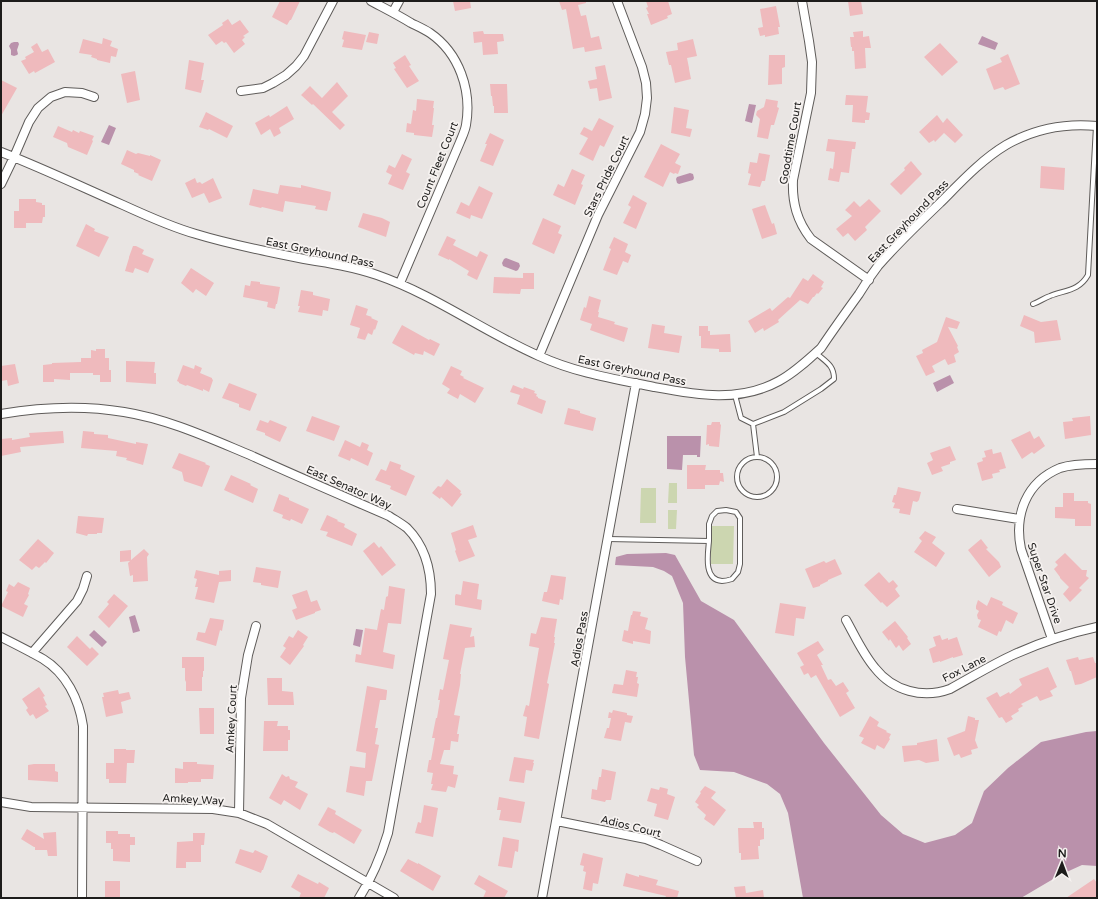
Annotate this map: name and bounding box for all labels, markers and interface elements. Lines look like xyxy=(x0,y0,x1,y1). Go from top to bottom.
street label: Goodtime Court xyxy=(777,101,804,186)
street label: Count Fleet Court xyxy=(414,120,461,211)
street label: Stars Pride Court xyxy=(581,133,632,219)
street label: East Greyhound Pass xyxy=(865,177,951,266)
street label: East Greyhound Pass xyxy=(265,235,375,270)
street label: East Greyhound Pass xyxy=(577,353,687,388)
street label: East Senator Way xyxy=(304,463,393,512)
street label: Super Star Drive xyxy=(1025,541,1064,625)
street label: Adios Pass xyxy=(568,610,591,668)
street label: Fox Lane xyxy=(940,652,988,685)
street label: Amkey Court xyxy=(223,685,240,753)
street label: Amkey Way xyxy=(162,791,224,808)
street label: Adios Court xyxy=(599,813,662,840)
north arrow xyxy=(1042,843,1082,883)
text: N xyxy=(1058,847,1067,860)

